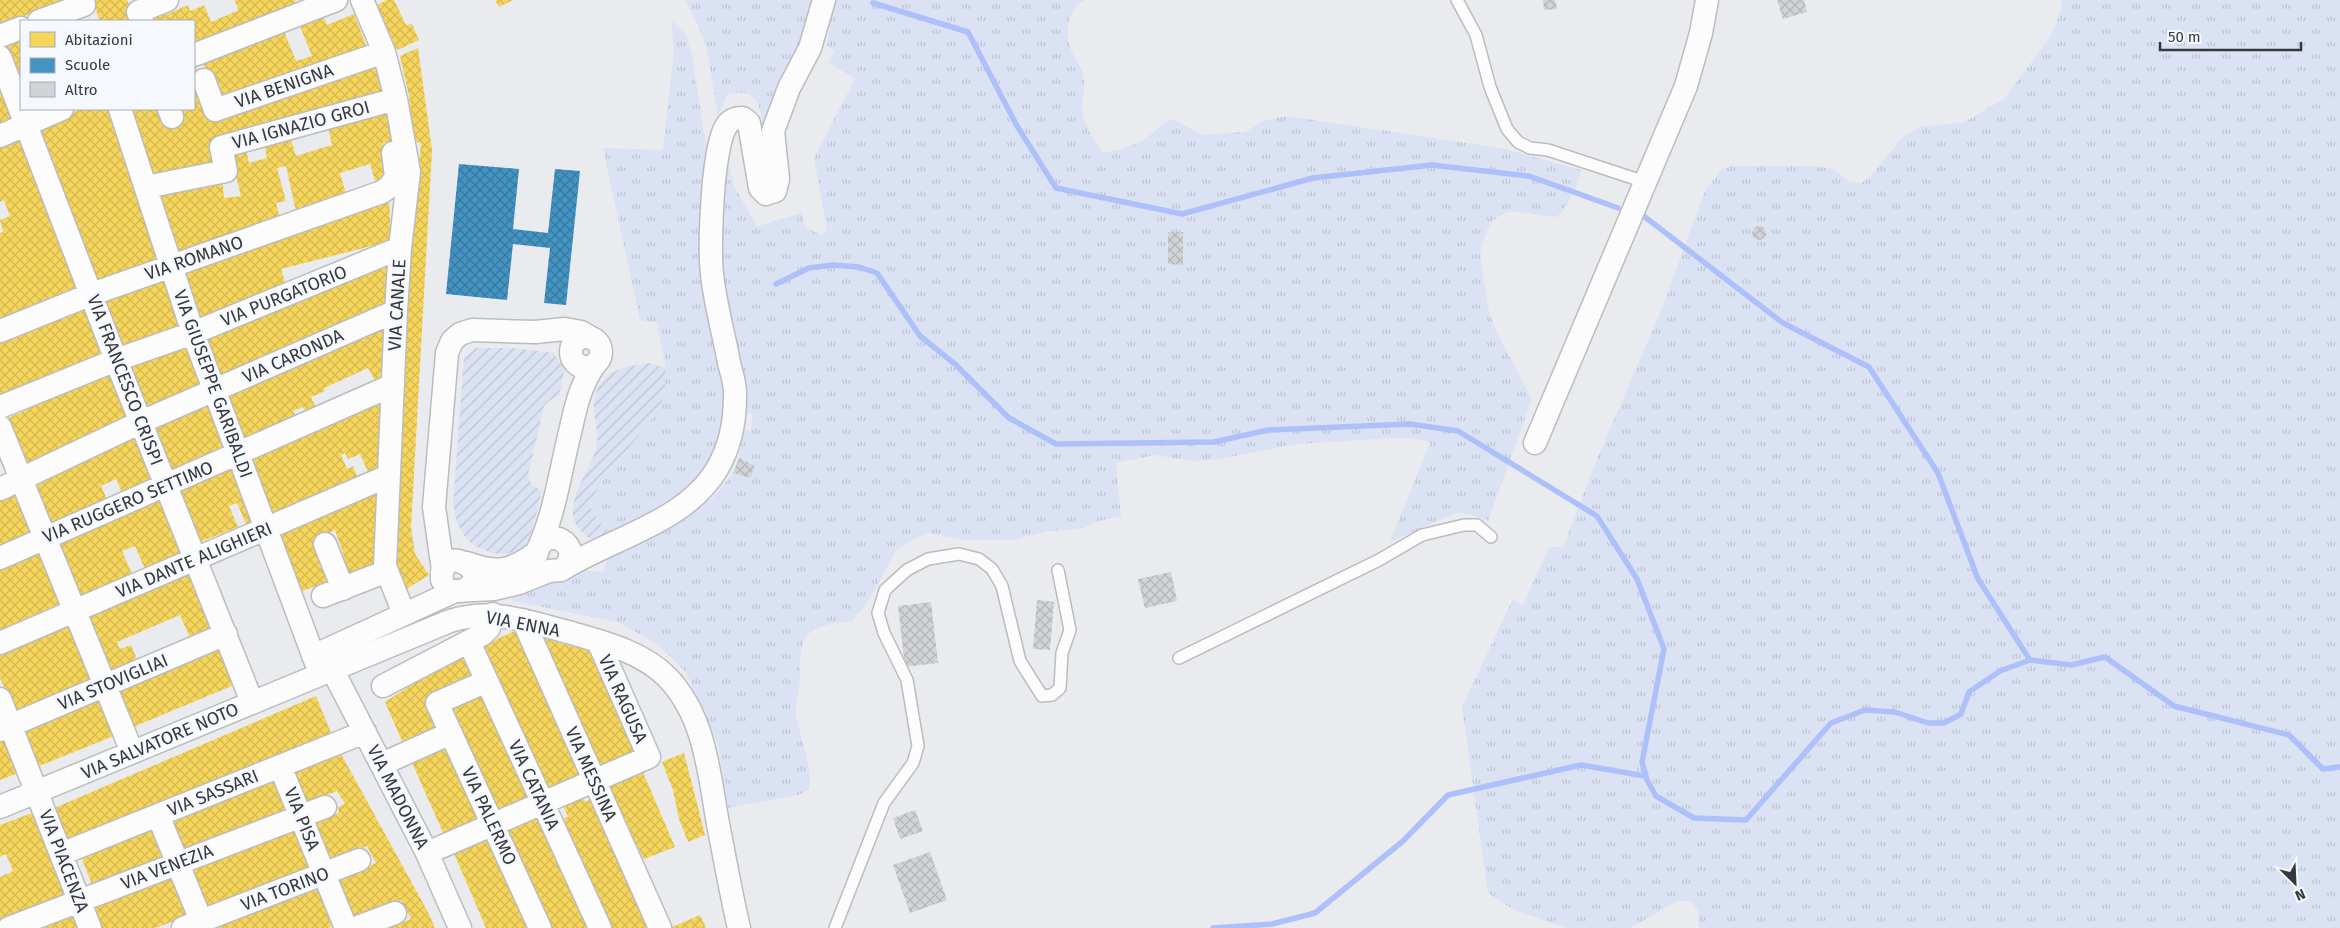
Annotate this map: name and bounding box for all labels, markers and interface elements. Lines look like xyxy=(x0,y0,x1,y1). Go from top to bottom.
legend xyxy=(20,20,195,110)
scale bar xyxy=(2160,20,2301,52)
text: 50 m xyxy=(2168,28,2201,46)
text: Abitazioni xyxy=(65,31,133,49)
text: Scuole xyxy=(65,56,110,74)
street label: VIA BENIGNA xyxy=(232,59,337,113)
text: Altro xyxy=(65,81,98,99)
street label: VIA IGNAZIO GROI xyxy=(230,96,372,154)
street label: VIA ROMANO xyxy=(142,231,246,285)
street label: VIA CANALE xyxy=(384,258,410,352)
street label: VIA PURGATORIO xyxy=(218,261,350,331)
street label: VIA GIUSEPPE GARIBALDI xyxy=(169,287,257,481)
street label: VIA FRANCESCO CRISPI xyxy=(82,292,168,468)
street label: VIA CARONDA xyxy=(239,324,347,388)
street label: VIA RUGGERO SETTIMO xyxy=(39,456,217,548)
street label: VIA DANTE ALIGHIERI xyxy=(113,517,275,603)
street label: VIA ENNA xyxy=(484,606,563,642)
street label: VIA STOVIGLIAI xyxy=(55,649,171,715)
street label: VIA RAGUSA xyxy=(594,651,653,747)
street label: VIA SALVATORE NOTO xyxy=(78,698,242,784)
street label: VIA MESSINA xyxy=(560,723,622,825)
street label: VIA CATANIA xyxy=(504,737,565,834)
street label: VIA MADONNA xyxy=(362,741,434,853)
street label: VIA PALERMO xyxy=(457,763,521,869)
street label: VIA SASSARI xyxy=(164,765,262,821)
street label: VIA PISA xyxy=(279,784,325,854)
street label: VIA PIACENZA xyxy=(34,807,94,916)
street label: VIA VENEZIA xyxy=(118,839,217,895)
north arrow xyxy=(2270,858,2320,908)
street label: VIA TORINO xyxy=(238,862,332,916)
text: N xyxy=(2292,885,2308,904)

